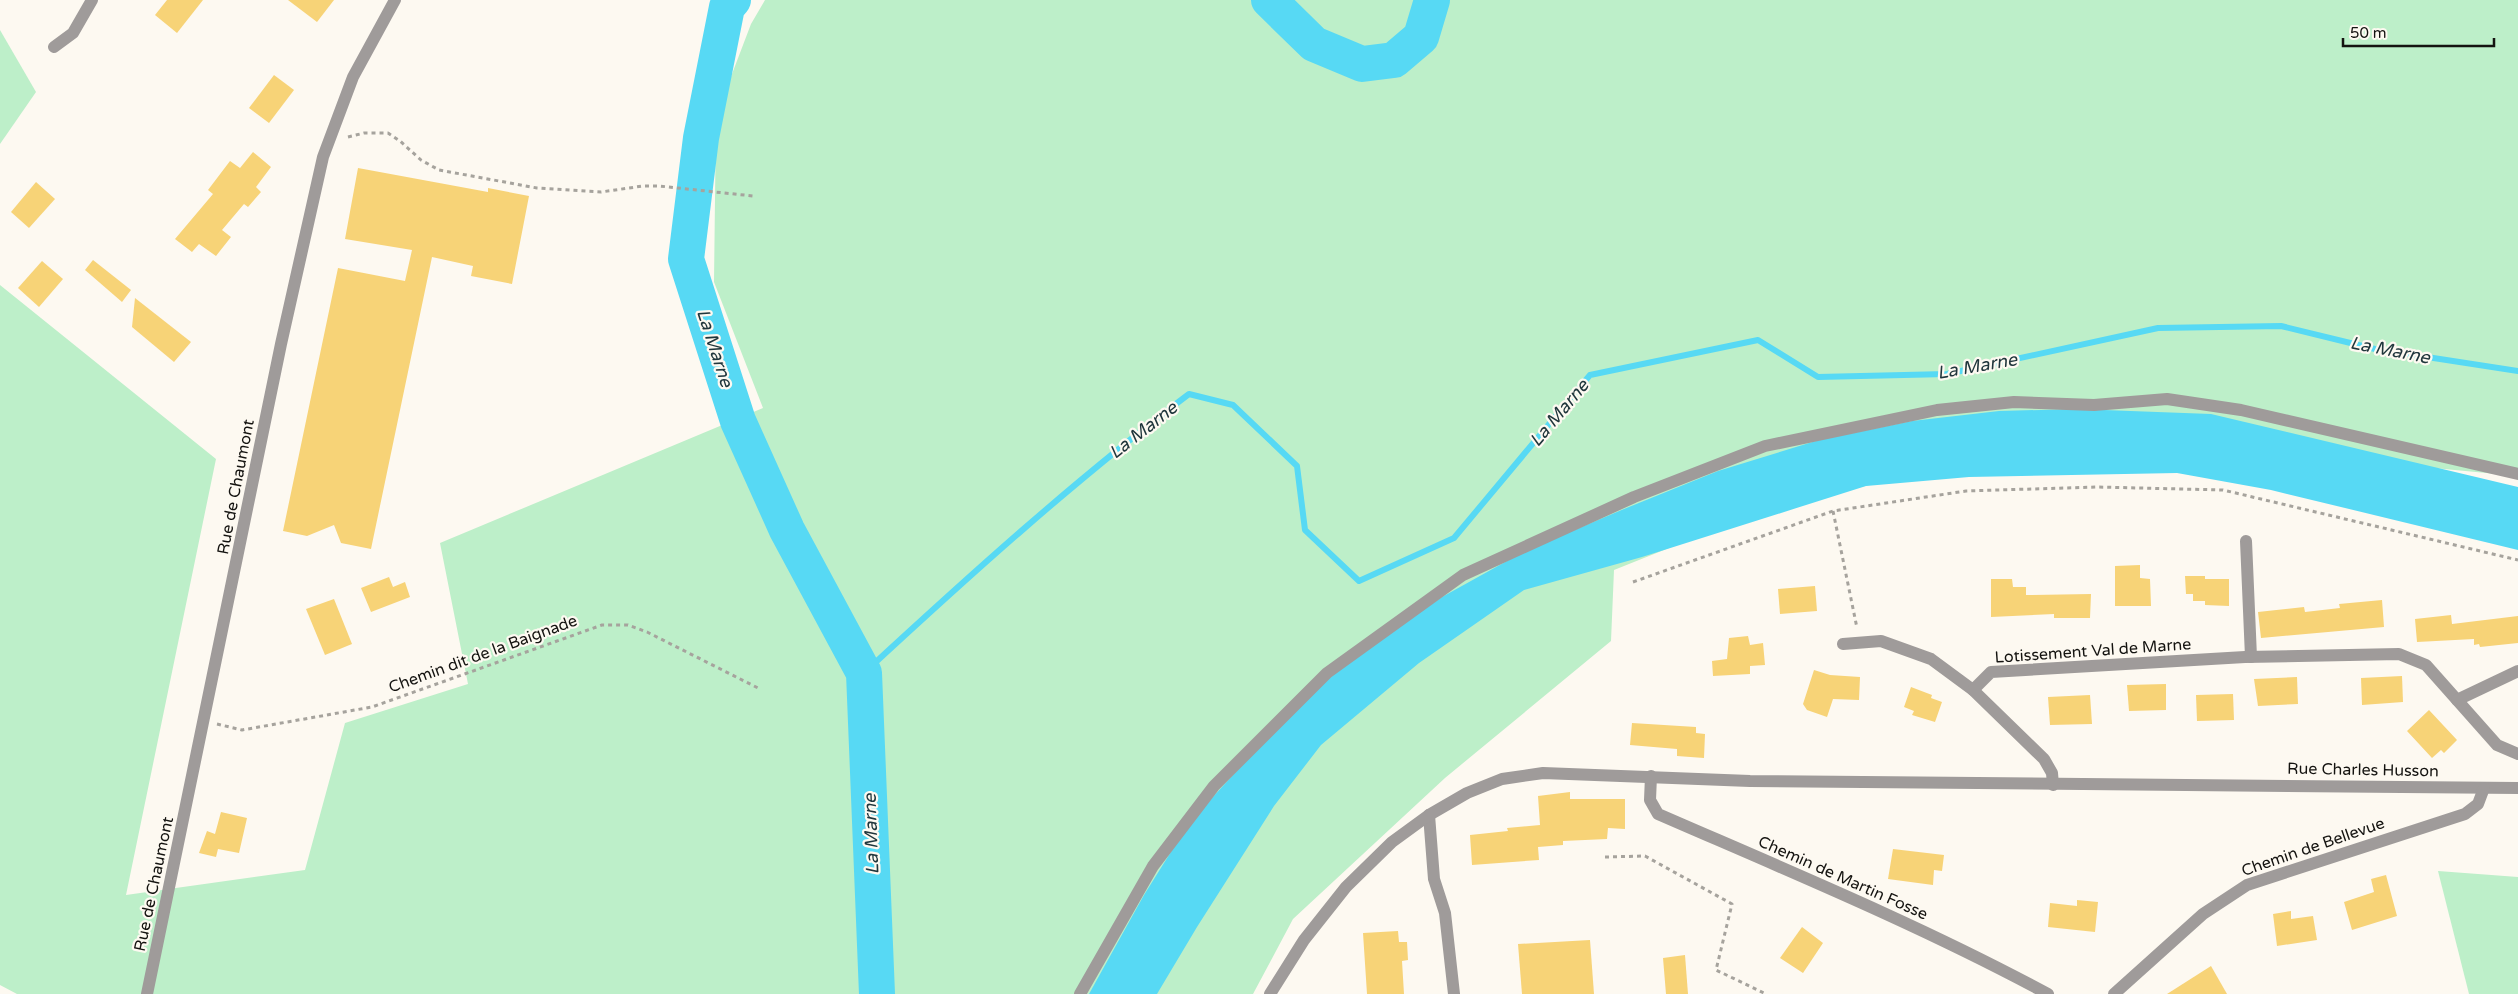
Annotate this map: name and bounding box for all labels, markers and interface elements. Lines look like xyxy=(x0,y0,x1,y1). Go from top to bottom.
scale bar xyxy=(2343,15,2494,47)
text: 50 m xyxy=(2350,24,2387,42)
water label: La Marne xyxy=(692,306,738,391)
water label: La Marne xyxy=(2348,332,2433,369)
water label: La Marne xyxy=(1935,348,2019,384)
water label: La Marne xyxy=(1525,374,1594,451)
water label: La Marne xyxy=(1104,396,1182,464)
street label: Rue de Chaumont xyxy=(213,418,259,556)
street label: Chemin dit de la Baignade xyxy=(386,611,580,697)
street label: Lotissement Val de Marne xyxy=(1994,634,2192,668)
street label: Rue Charles Husson xyxy=(2287,759,2439,781)
water label: La Marne xyxy=(859,792,883,875)
street label: Chemin de Bellevue xyxy=(2239,813,2387,881)
street label: Rue de Chaumont xyxy=(130,815,178,953)
street label: Chemin de Martin Fosse xyxy=(1755,832,1931,924)

